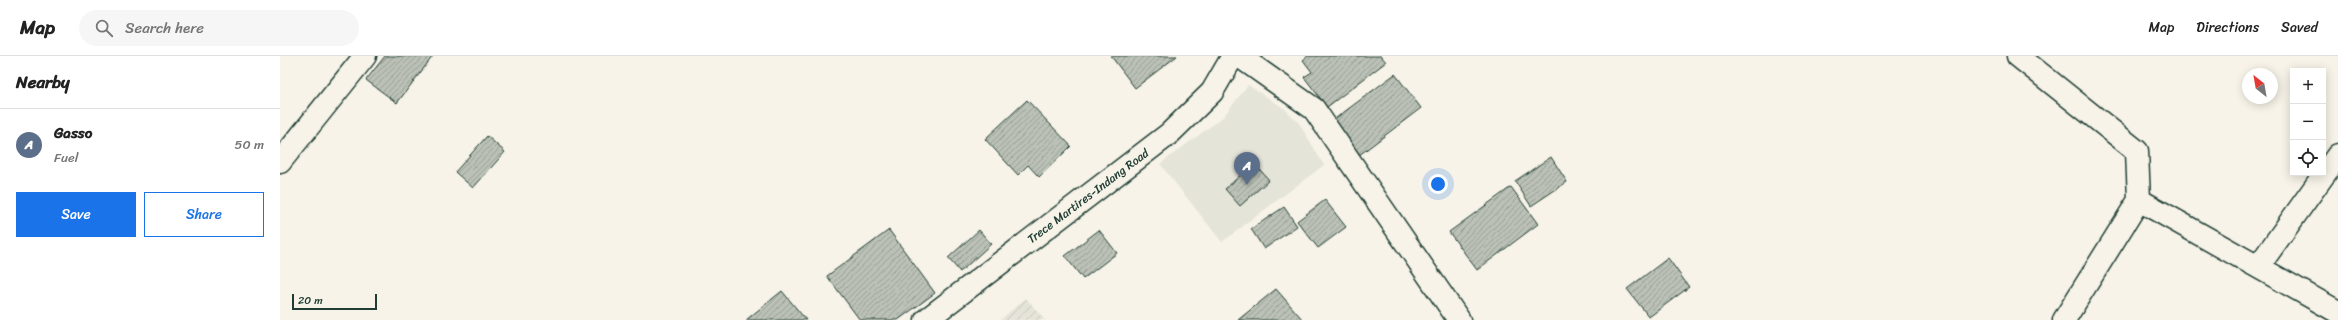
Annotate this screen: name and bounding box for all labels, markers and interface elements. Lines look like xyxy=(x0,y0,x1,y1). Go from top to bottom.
search box xyxy=(79,10,359,46)
text: Map xyxy=(20,11,55,44)
text: Search here xyxy=(125,15,204,41)
text: Map xyxy=(2148,15,2174,40)
text: Directions xyxy=(2196,15,2259,40)
text: Saved xyxy=(2281,15,2318,40)
icon: search xyxy=(93,17,115,39)
text: Nearby xyxy=(16,67,70,97)
north arrow xyxy=(2242,68,2278,104)
map controls xyxy=(2290,68,2326,176)
button: + xyxy=(2290,68,2326,104)
button: − xyxy=(2290,104,2326,140)
text: Gasso xyxy=(54,120,92,146)
text: A xyxy=(25,133,33,156)
text: 50 m xyxy=(234,133,264,156)
button: locate xyxy=(2290,140,2326,176)
street label: Trece Martires-Indang Road xyxy=(1022,142,1154,249)
text: Fuel xyxy=(54,146,78,169)
pin: A xyxy=(1234,152,1260,185)
your location xyxy=(1428,174,1448,194)
button: Save xyxy=(16,192,136,237)
button: Share xyxy=(144,192,264,237)
text: 20 m xyxy=(298,291,323,310)
scale bar xyxy=(292,292,377,311)

